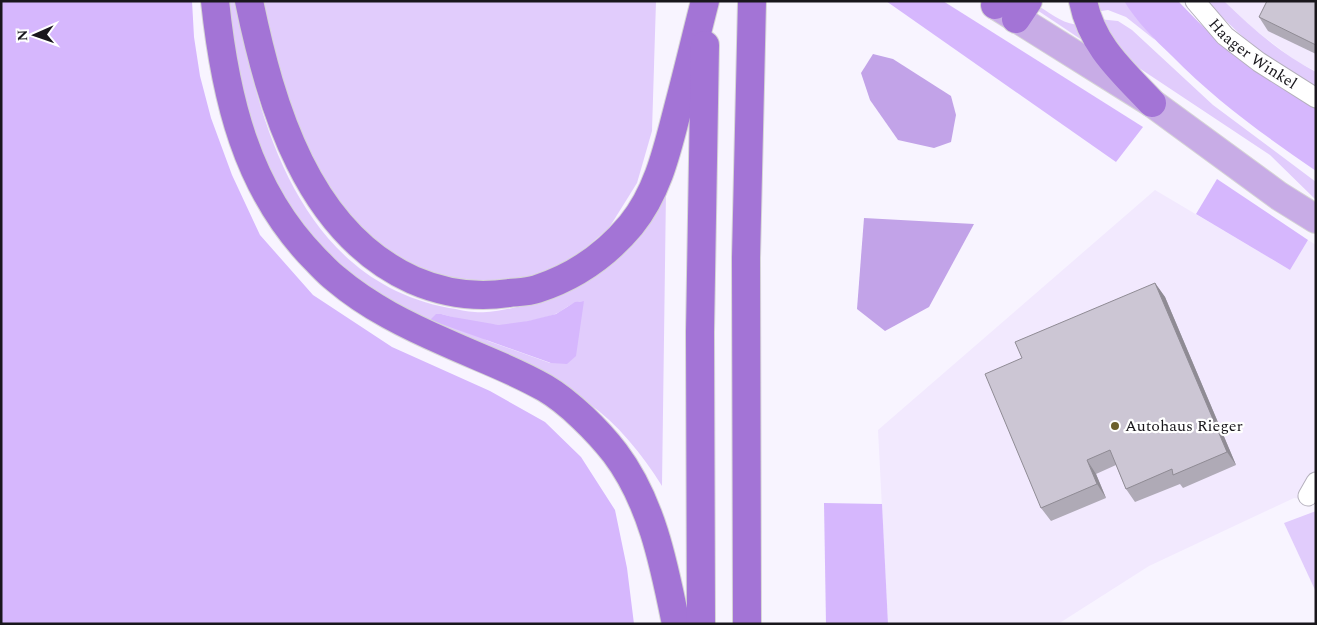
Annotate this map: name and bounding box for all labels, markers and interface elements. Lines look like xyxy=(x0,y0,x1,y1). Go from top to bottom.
north arrow xyxy=(10,10,60,60)
street label: Haager Winkel xyxy=(1203,13,1302,95)
text: N xyxy=(12,29,33,42)
place label: Autohaus Rieger xyxy=(1125,414,1243,438)
marker: Autohaus Rieger xyxy=(1109,420,1121,432)

